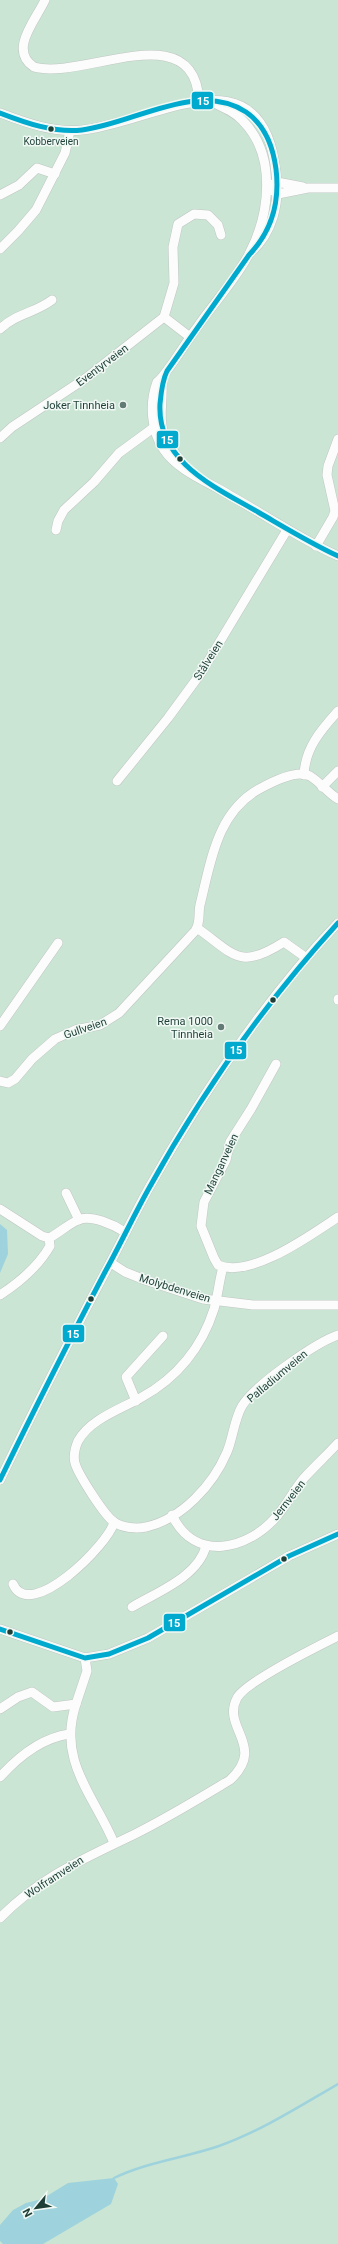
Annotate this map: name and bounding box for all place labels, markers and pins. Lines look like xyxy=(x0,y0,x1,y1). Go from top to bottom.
marker: Kobberveien xyxy=(46,124,56,134)
place label: Kobberveien xyxy=(23,136,79,147)
place label: Joker Tinnheia xyxy=(43,399,115,412)
marker: Joker Tinnheia xyxy=(118,400,128,410)
unlabelled marker xyxy=(175,454,185,464)
unlabelled marker xyxy=(268,995,278,1005)
place label: Rema 1000 Tinnheia xyxy=(157,1015,213,1041)
marker: Rema 1000 Tinnheia xyxy=(216,1022,226,1032)
unlabelled marker xyxy=(86,1294,96,1304)
unlabelled marker xyxy=(279,1554,289,1564)
unlabelled marker xyxy=(5,1627,15,1637)

